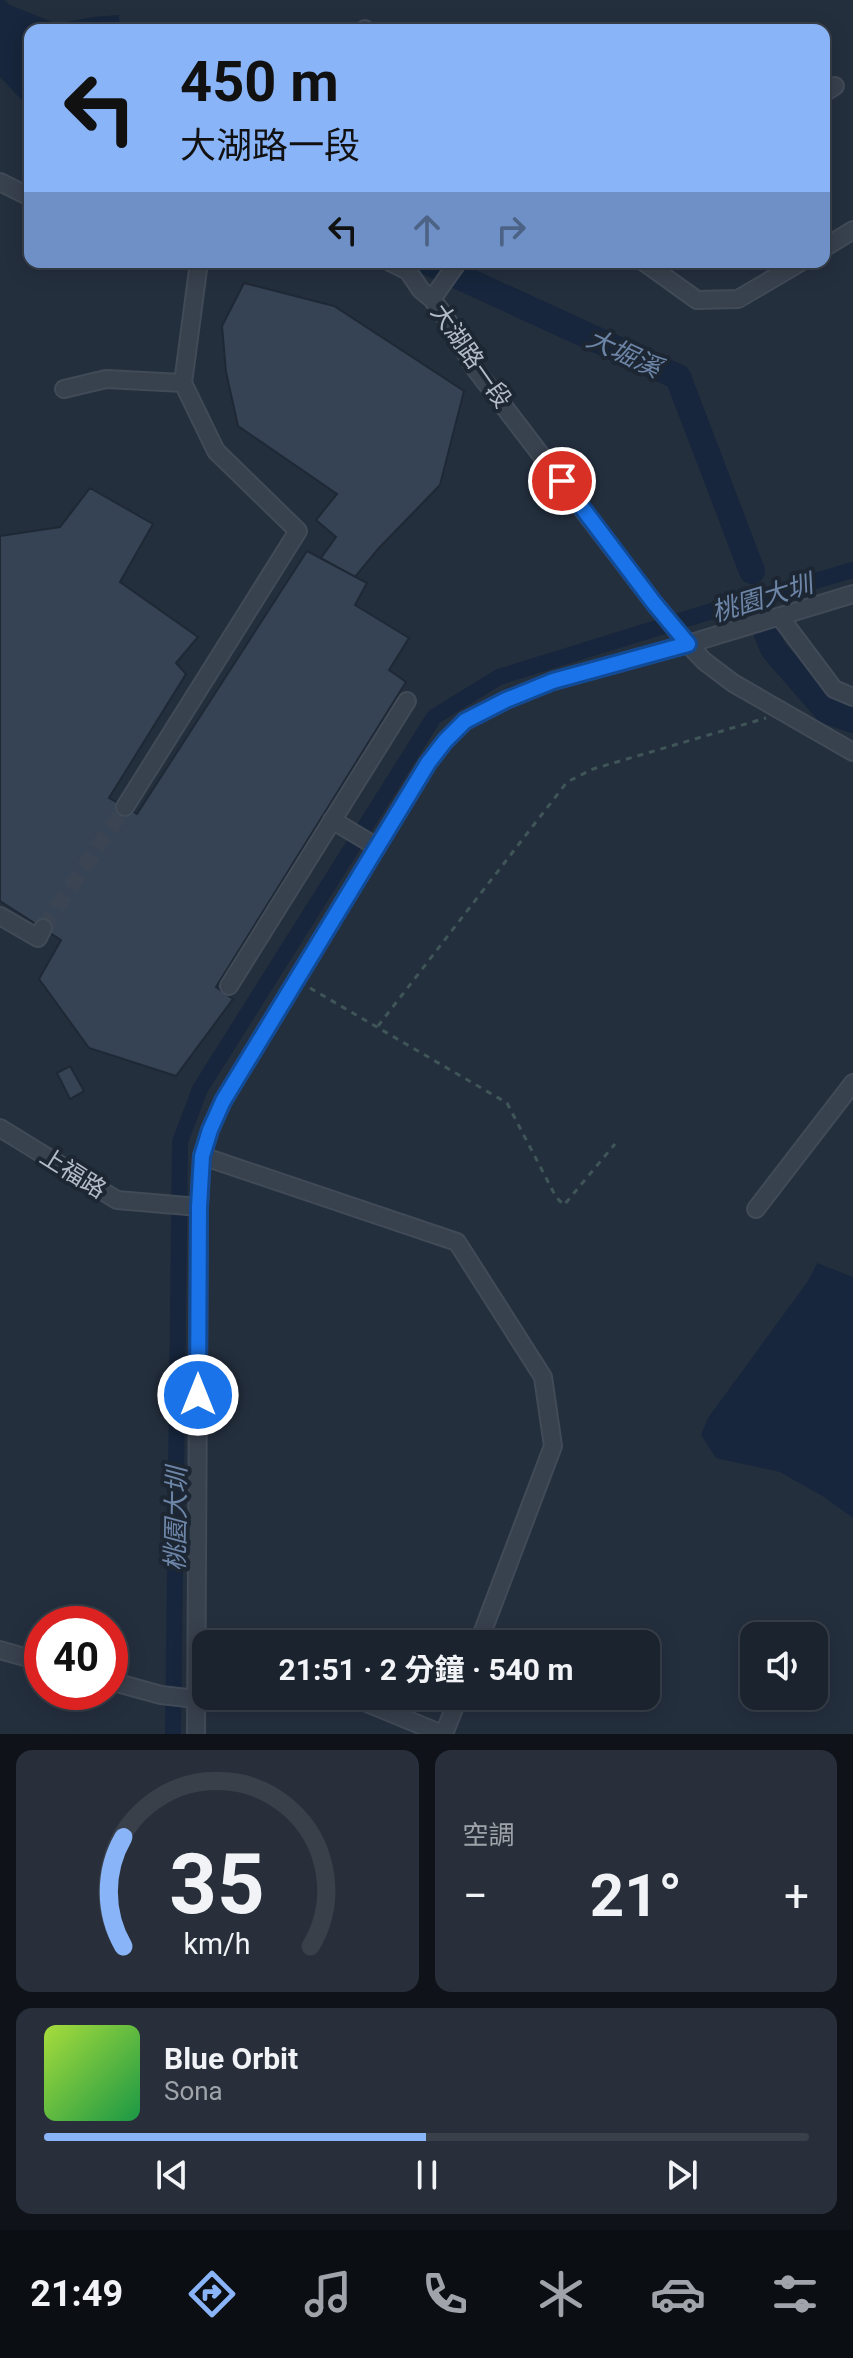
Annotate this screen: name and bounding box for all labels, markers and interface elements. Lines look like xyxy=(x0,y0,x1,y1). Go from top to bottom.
text: 450 m xyxy=(180,49,339,115)
icon: left xyxy=(48,56,152,160)
text: 大湖路一段 xyxy=(180,125,360,167)
icon: left xyxy=(321,208,365,252)
icon: ahead xyxy=(405,208,449,252)
icon: right xyxy=(489,208,533,252)
street label: 大湖路一段 xyxy=(425,299,517,413)
water label: 大堀溪 xyxy=(582,323,669,385)
pin xyxy=(528,447,596,515)
icon: arrive xyxy=(540,459,584,503)
water label: 桃園大圳 xyxy=(708,567,820,628)
street label: 上福路 xyxy=(35,1142,111,1204)
position arrow xyxy=(156,1353,240,1437)
water label: 桃園大圳 xyxy=(160,1463,192,1571)
speed limit sign: 40 xyxy=(24,1606,128,1710)
map controls xyxy=(740,1622,828,1710)
button: sound xyxy=(740,1622,828,1710)
text: 21:51 · 2 分鐘 · 540 m xyxy=(279,1652,573,1687)
text: 空調 xyxy=(463,1820,515,1850)
text: 35 xyxy=(170,1836,265,1933)
text: 21° xyxy=(590,1860,682,1931)
text: − xyxy=(463,1870,488,1922)
text: + xyxy=(784,1870,809,1922)
text: km/h xyxy=(184,1927,251,1961)
text: Blue Orbit xyxy=(164,2041,298,2076)
text: Sona xyxy=(164,2076,223,2106)
icon: previous xyxy=(150,2153,194,2197)
icon: pause xyxy=(405,2153,449,2197)
icon: next xyxy=(660,2153,704,2197)
icon: directions xyxy=(184,2266,240,2322)
icon: music xyxy=(300,2266,356,2322)
icon: phone xyxy=(417,2266,473,2322)
icon: climate xyxy=(533,2266,589,2322)
icon: car xyxy=(650,2266,706,2322)
icon: filters xyxy=(767,2266,823,2322)
text: 21:49 xyxy=(30,2273,123,2315)

